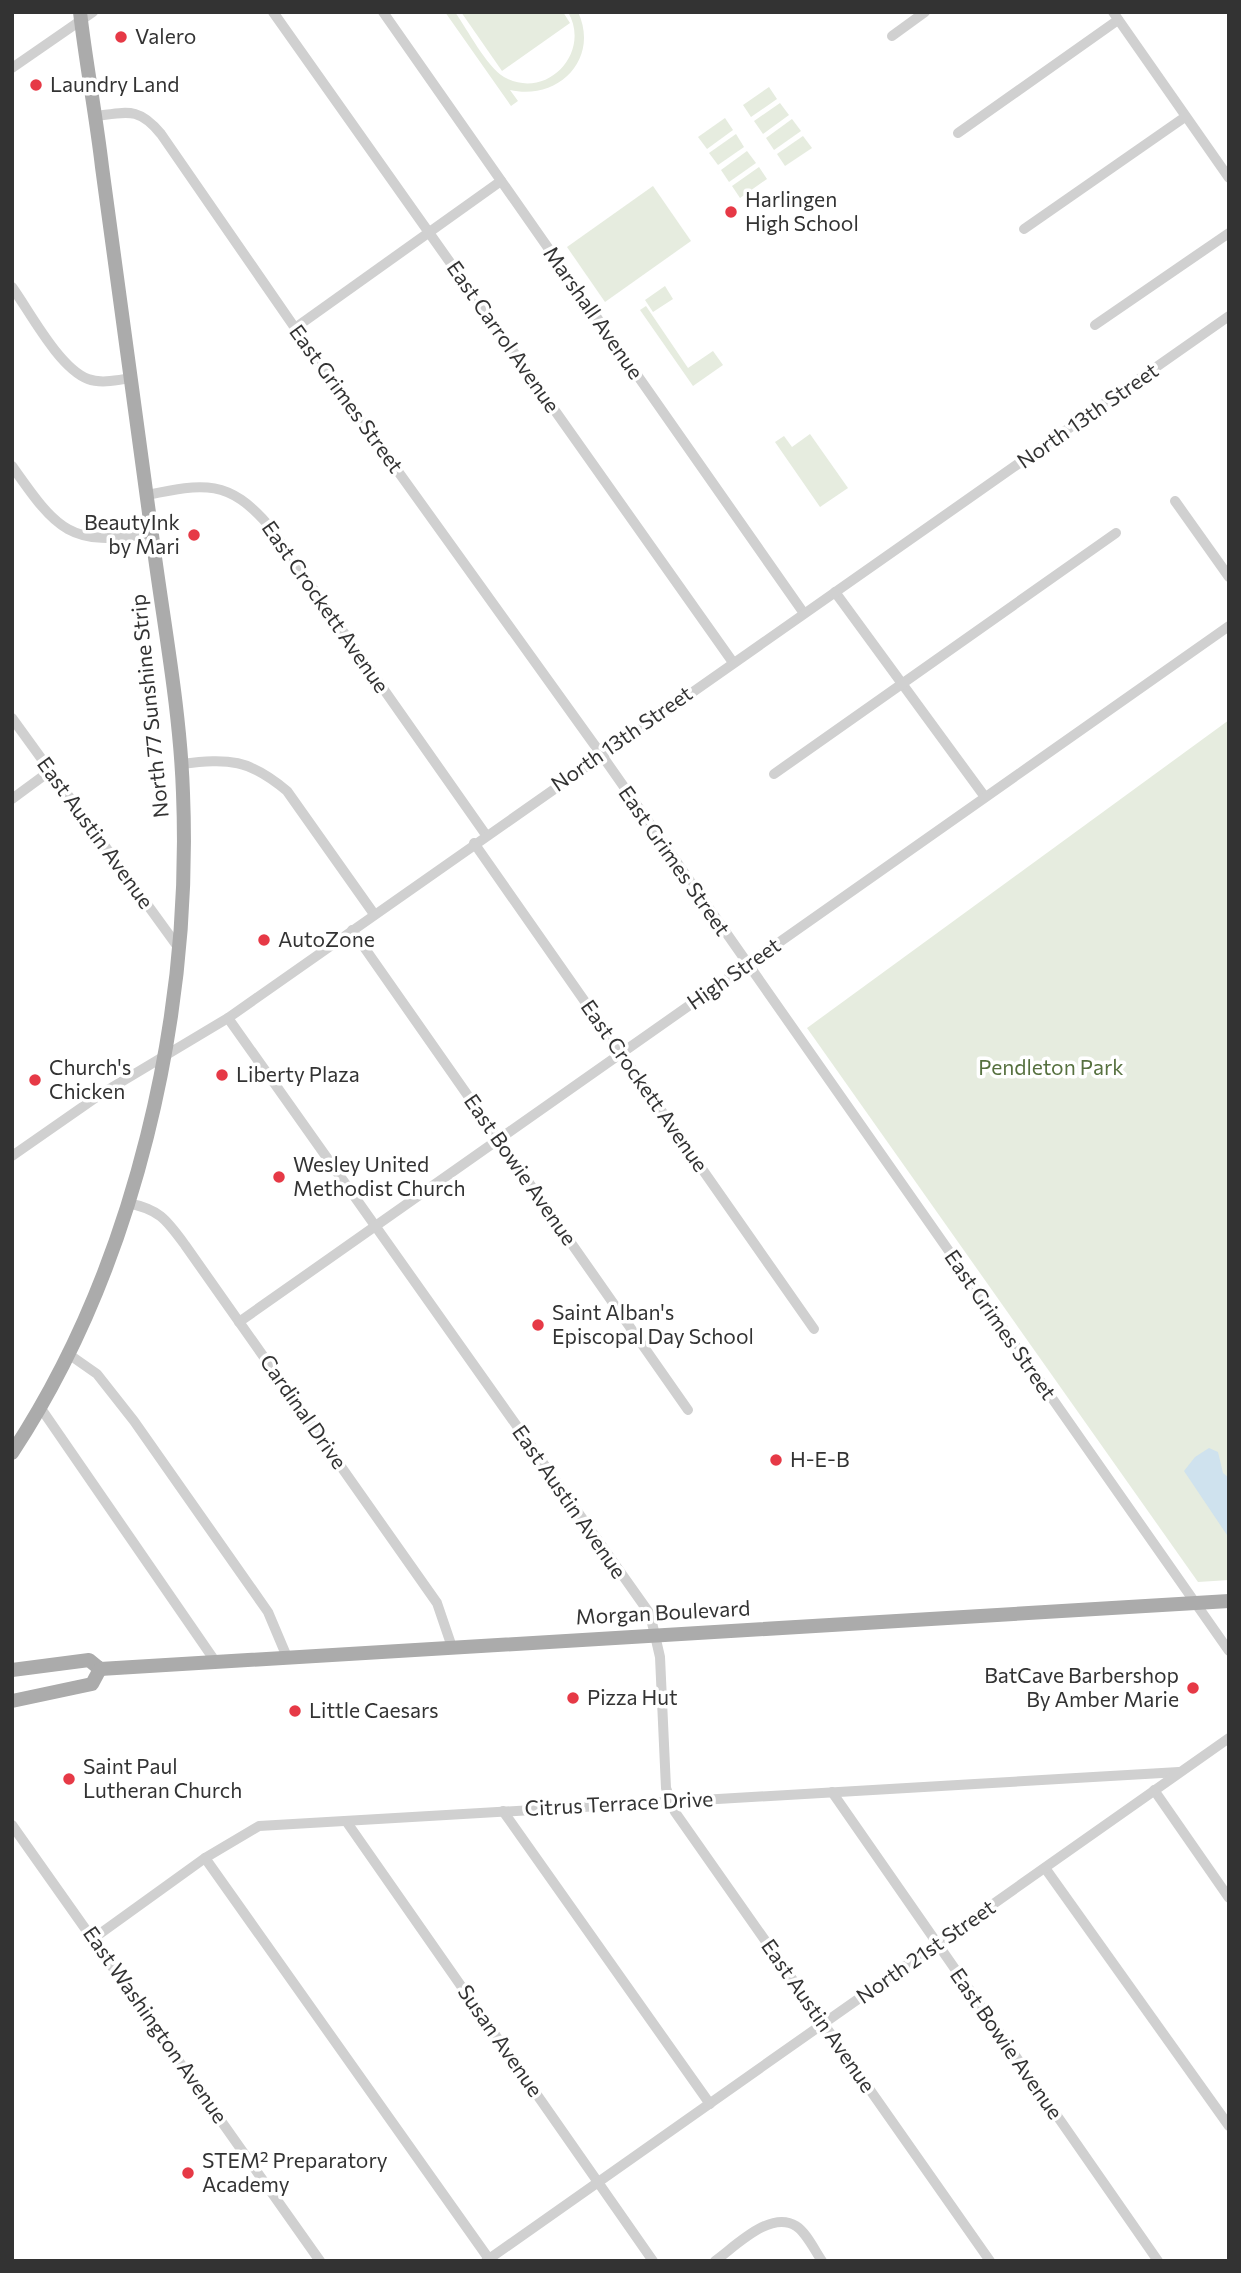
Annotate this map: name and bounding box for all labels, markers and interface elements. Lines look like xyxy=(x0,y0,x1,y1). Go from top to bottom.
place label: Valero xyxy=(135,23,196,48)
marker: Valero xyxy=(113,29,129,45)
place label: Laundry Land xyxy=(50,71,179,96)
marker: Laundry Land xyxy=(28,77,44,93)
place label: Harlingen High School xyxy=(745,186,859,235)
marker: Harlingen High School xyxy=(723,204,739,220)
street label: Marshall Avenue xyxy=(539,241,649,383)
street label: East Carrol Avenue xyxy=(443,256,566,417)
street label: East Grimes Street xyxy=(285,319,409,477)
street label: North 13th Street xyxy=(1012,357,1162,473)
place label: BeautyInk by Mari xyxy=(84,509,180,558)
street label: East Crockett Avenue xyxy=(257,515,395,697)
marker: BeautyInk by Mari xyxy=(186,527,202,543)
street label: North 77 Sunshine Strip xyxy=(124,593,173,819)
street label: North 13th Street xyxy=(546,680,696,796)
street label: East Austin Avenue xyxy=(33,751,160,913)
street label: East Grimes Street xyxy=(614,780,736,940)
place label: AutoZone xyxy=(278,926,375,951)
marker: AutoZone xyxy=(256,932,272,948)
street label: High Street xyxy=(682,932,785,1014)
street label: East Crockett Avenue xyxy=(576,994,714,1176)
place label: Church's Chicken xyxy=(49,1054,131,1103)
park label: Pendleton Park xyxy=(978,1054,1124,1079)
place label: Liberty Plaza xyxy=(236,1061,360,1086)
marker: Liberty Plaza xyxy=(214,1067,230,1083)
marker: Church's Chicken xyxy=(27,1072,43,1088)
street label: East Bowie Avenue xyxy=(460,1089,583,1249)
place label: Wesley United Methodist Church xyxy=(293,1151,465,1200)
marker: Wesley United Methodist Church xyxy=(271,1169,287,1185)
street label: East Grimes Street xyxy=(940,1244,1062,1404)
place label: Saint Alban's Episcopal Day School xyxy=(552,1299,754,1348)
marker: Saint Alban's Episcopal Day School xyxy=(530,1317,546,1333)
street label: Cardinal Drive xyxy=(256,1349,353,1473)
street label: East Austin Avenue xyxy=(508,1420,632,1583)
place label: H-E-B xyxy=(790,1446,850,1471)
marker: H-E-B xyxy=(768,1452,784,1468)
street label: Morgan Boulevard xyxy=(575,1594,751,1629)
place label: BatCave Barbershop By Amber Marie xyxy=(984,1662,1179,1711)
marker: BatCave Barbershop By Amber Marie xyxy=(1185,1680,1201,1696)
place label: Pizza Hut xyxy=(587,1684,678,1709)
marker: Pizza Hut xyxy=(565,1690,581,1706)
place label: Little Caesars xyxy=(309,1697,439,1722)
marker: Little Caesars xyxy=(287,1703,303,1719)
place label: Saint Paul Lutheran Church xyxy=(83,1753,242,1802)
marker: Saint Paul Lutheran Church xyxy=(61,1771,77,1787)
street label: Citrus Terrace Drive xyxy=(524,1785,714,1820)
street label: North 21st Street xyxy=(851,1894,999,2008)
street label: East Washington Avenue xyxy=(79,1921,234,2127)
street label: East Austin Avenue xyxy=(757,1934,881,2097)
street label: East Bowie Avenue xyxy=(946,1963,1069,2123)
street label: Susan Avenue xyxy=(454,1979,549,2101)
place label: STEM² Preparatory Academy xyxy=(202,2147,388,2196)
marker: STEM² Preparatory Academy xyxy=(180,2165,196,2181)

